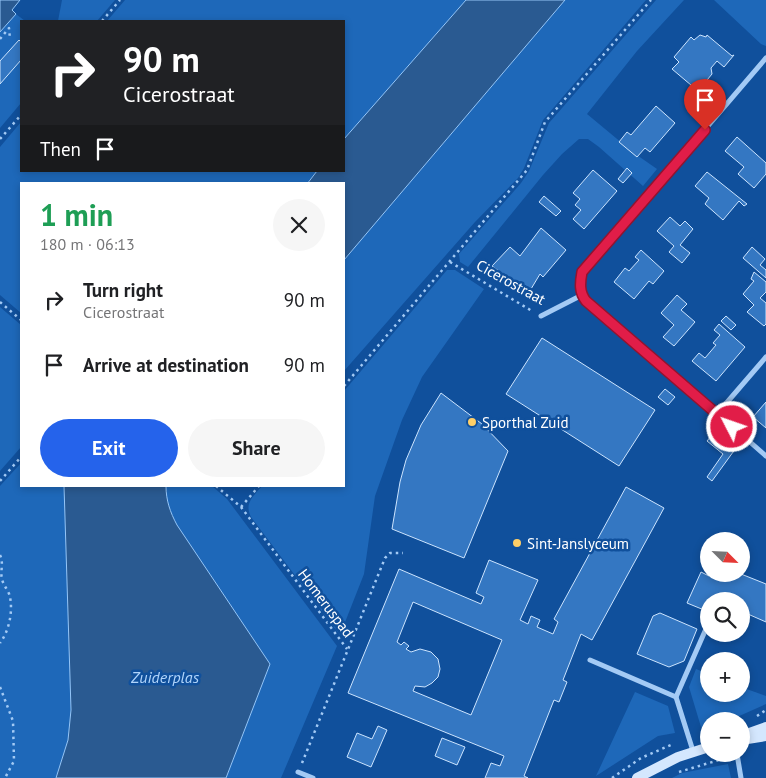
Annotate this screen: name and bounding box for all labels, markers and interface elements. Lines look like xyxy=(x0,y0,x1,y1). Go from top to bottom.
text: 90 m xyxy=(123,36,200,82)
icon: right xyxy=(40,40,105,105)
pin xyxy=(684,79,726,130)
text: Cicerostraat xyxy=(123,80,235,108)
icon: arrive xyxy=(691,86,719,114)
icon: arrive xyxy=(91,135,119,163)
text: Then xyxy=(40,137,81,161)
text: 1 min xyxy=(40,195,113,234)
button: close xyxy=(273,199,325,251)
text: 180 m · 06:13 xyxy=(40,234,135,254)
street label: Cicerostraat xyxy=(473,255,549,309)
text: Turn right xyxy=(83,278,163,302)
icon: right xyxy=(40,286,68,314)
text: 90 m xyxy=(284,288,325,312)
text: Cicerostraat xyxy=(83,302,164,322)
icon: arrive xyxy=(40,351,68,379)
text: Arrive at destination xyxy=(83,353,249,377)
text: 90 m xyxy=(284,353,325,377)
position arrow xyxy=(705,400,757,452)
place label: Sporthal Zuid xyxy=(482,413,568,432)
marker: Sporthal Zuid xyxy=(466,416,478,428)
button: Exit xyxy=(40,419,178,477)
button: Share xyxy=(188,419,325,477)
north arrow xyxy=(700,532,750,582)
map controls xyxy=(700,532,750,762)
place label: Sint-Janslyceum xyxy=(527,534,629,553)
marker: Sint-Janslyceum xyxy=(511,537,523,549)
street label: Homeruspad xyxy=(294,565,358,641)
button: search xyxy=(700,592,750,642)
button: + xyxy=(700,652,750,702)
water label: Zuiderplas xyxy=(130,667,200,687)
button: − xyxy=(700,712,750,762)

